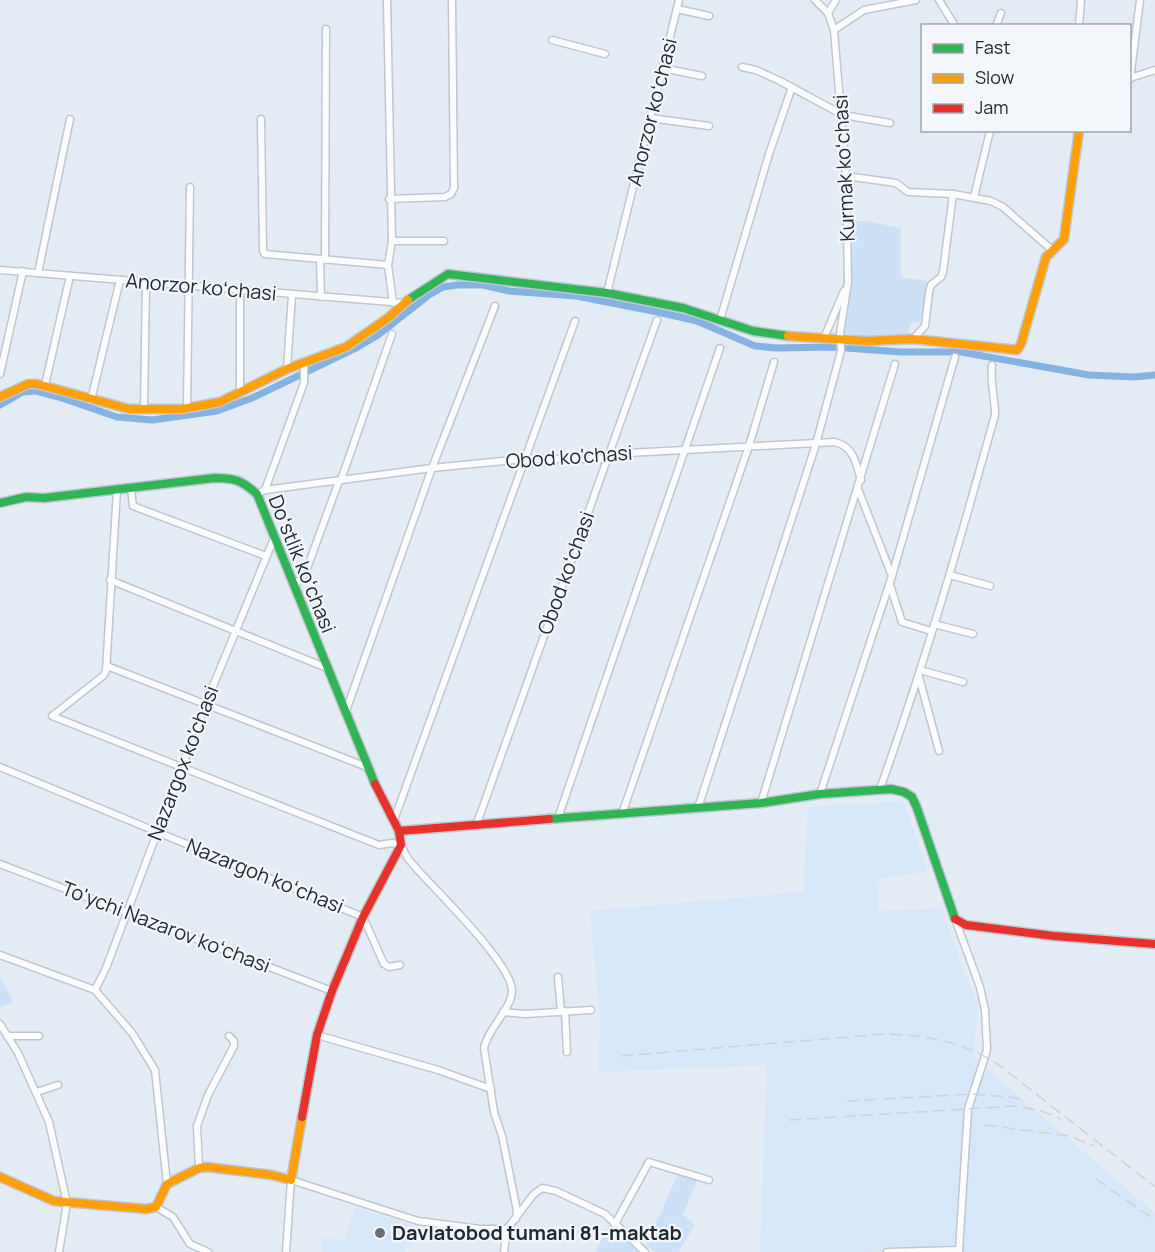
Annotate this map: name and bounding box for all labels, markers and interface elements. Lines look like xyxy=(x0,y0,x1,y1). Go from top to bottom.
legend xyxy=(921,24,1131,132)
street label: Anorzor koʻchasi xyxy=(620,35,683,189)
text: Fast xyxy=(975,35,1010,59)
text: Slow xyxy=(975,65,1015,89)
street label: Kurmak koʻchasi xyxy=(826,94,861,242)
text: Jam xyxy=(975,95,1009,119)
street label: Anorzor koʻchasi xyxy=(124,266,278,307)
street label: Obod ko'chasi xyxy=(505,439,633,474)
street label: Doʻstlik koʻchasi xyxy=(262,491,342,637)
street label: Obod koʻchasi xyxy=(531,507,600,638)
street label: Nazargox ko'chasi xyxy=(141,682,224,844)
street label: Nazargoh koʻchasi xyxy=(182,832,348,919)
street label: To'ychi Nazarov koʻchasi xyxy=(58,874,274,979)
place label: Davlatobod tumani 81-maktab xyxy=(392,1219,682,1246)
marker: Davlatobod tumani 81-maktab xyxy=(373,1226,387,1240)

